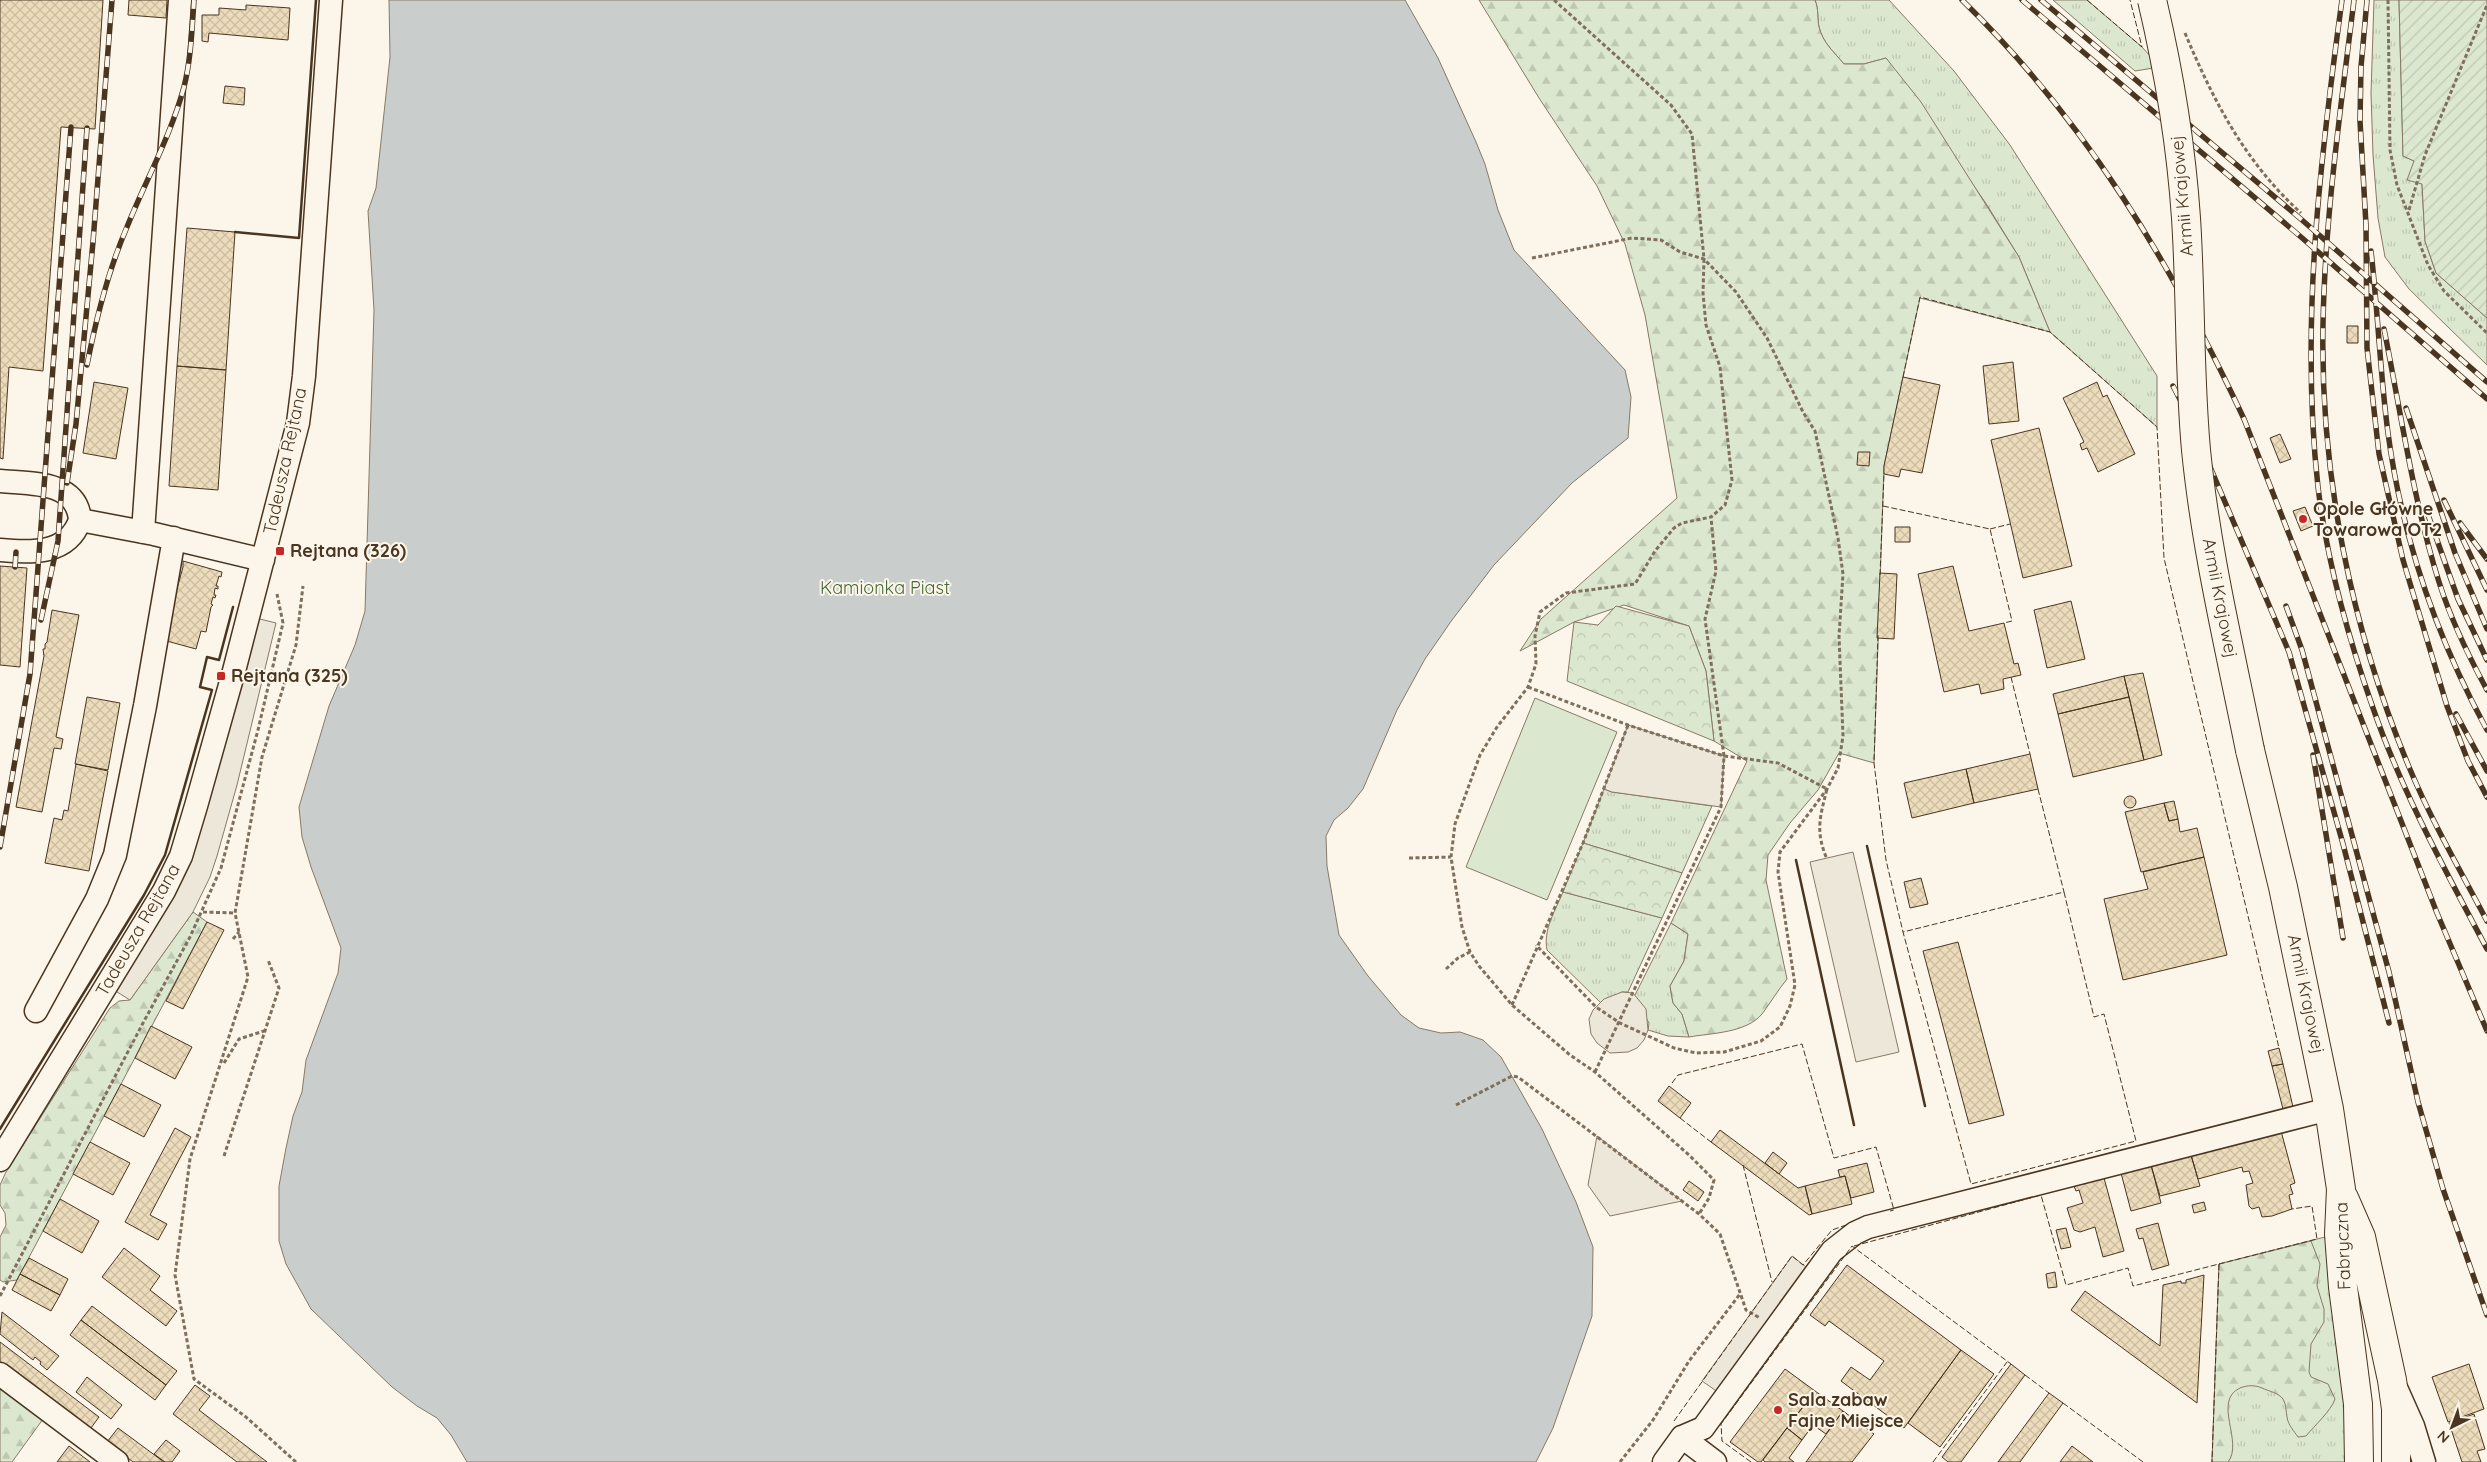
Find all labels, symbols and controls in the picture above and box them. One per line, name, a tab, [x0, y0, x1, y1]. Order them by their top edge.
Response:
street label: Armii Krajowej	[2165, 134, 2198, 258]
street label: Tadeusza Rejtana	[258, 385, 311, 536]
place label: Opole Główne Towarowa OT2	[2313, 497, 2442, 541]
marker: Opole Główne Towarowa OT2	[2297, 513, 2309, 525]
street label: Armii Krajowej	[2198, 536, 2243, 660]
place label: Rejtana (326)	[290, 539, 406, 562]
marker: Rejtana (326)	[274, 545, 286, 557]
park label: Kamionka Piast	[820, 576, 950, 599]
place label: Rejtana (325)	[231, 664, 348, 687]
marker: Rejtana (325)	[215, 670, 227, 682]
street label: Tadeusza Rejtana	[90, 859, 185, 1000]
street label: Armii Krajowej	[2283, 932, 2330, 1056]
street label: Fabryczna	[2329, 1202, 2356, 1290]
place label: Sala zabaw Fajne Miejsce	[1788, 1388, 1904, 1432]
north arrow	[2427, 1402, 2477, 1452]
marker: Sala zabaw Fajne Miejsce	[1772, 1404, 1784, 1416]
text: N	[2433, 1427, 2453, 1447]

